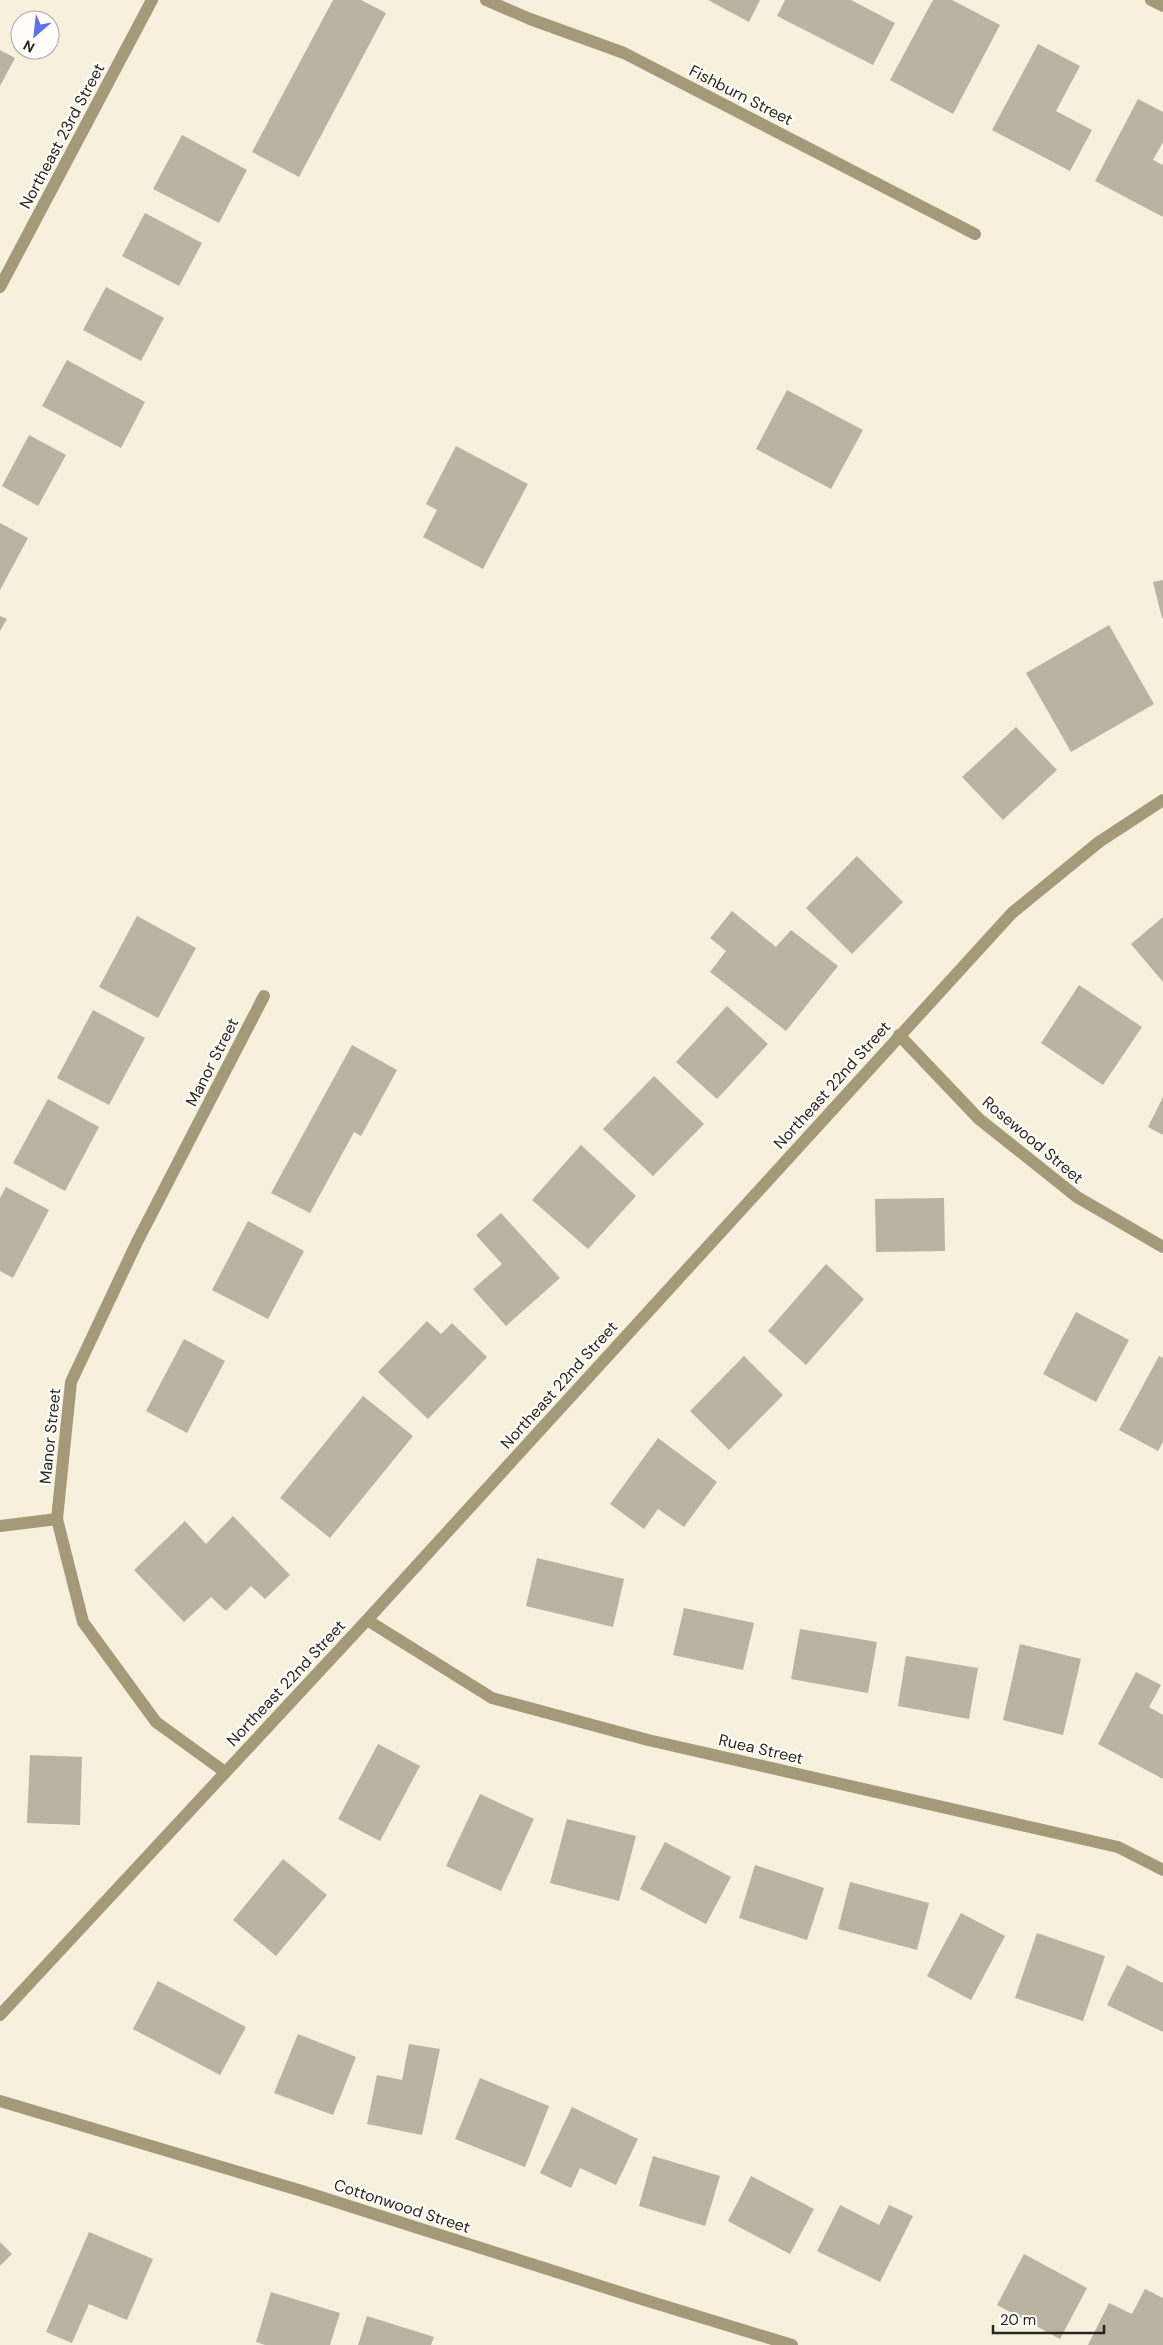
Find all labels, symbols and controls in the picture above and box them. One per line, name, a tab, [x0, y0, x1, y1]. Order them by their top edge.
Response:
north arrow	[10, 10, 60, 60]
text: N	[20, 36, 38, 57]
street label: Northeast 23rd Street	[15, 60, 109, 212]
street label: Fishburn Street	[686, 60, 796, 130]
street label: Manor Street	[181, 1014, 243, 1110]
street label: Northeast 22nd Street	[769, 1017, 895, 1153]
street label: Rosewood Street	[978, 1092, 1088, 1188]
street label: Northeast 22nd Street	[496, 1317, 622, 1453]
street label: Manor Street	[35, 1387, 65, 1485]
street label: Northeast 22nd Street	[222, 1615, 350, 1751]
street label: Ruea Street	[717, 1729, 805, 1769]
street label: Cottonwood Street	[331, 2174, 473, 2238]
scale bar	[993, 2302, 1104, 2334]
text: 20 m	[1000, 2310, 1036, 2330]

